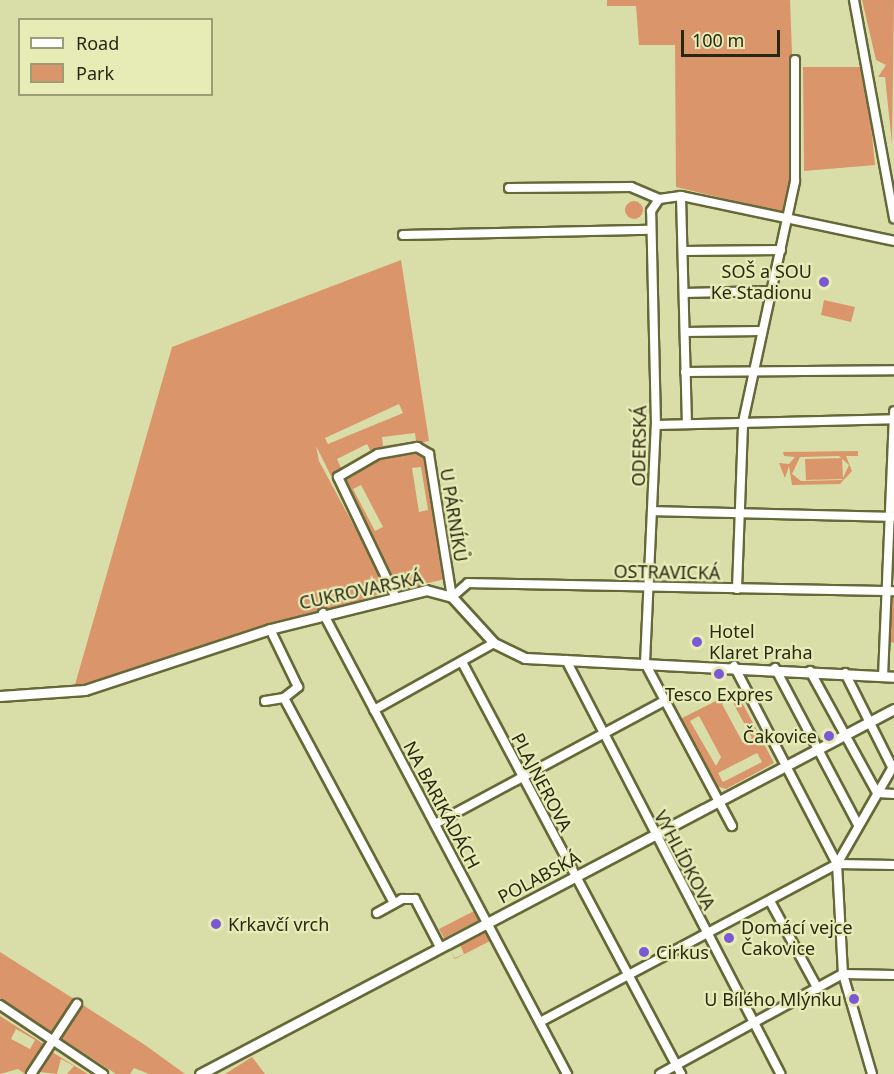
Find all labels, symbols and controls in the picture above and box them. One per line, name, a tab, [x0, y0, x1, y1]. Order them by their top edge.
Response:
legend	[18, 18, 213, 96]
scale bar	[684, 18, 783, 56]
text: 100 m	[692, 28, 744, 52]
text: Road	[76, 31, 119, 55]
text: Park	[76, 61, 114, 85]
place label: SOŠ a SOU Ke Stadionu	[711, 261, 812, 304]
marker: SOŠ a SOU Ke Stadionu	[817, 275, 831, 289]
street label: ODERSKÁ	[627, 405, 651, 487]
street label: U PÁRNÍKŮ	[436, 467, 472, 563]
street label: OSTRAVICKÁ	[613, 560, 721, 584]
street label: CUKROVARSKÁ	[297, 566, 425, 614]
place label: Hotel Klaret Praha	[709, 621, 813, 664]
marker: Hotel Klaret Praha	[690, 635, 704, 649]
marker: Tesco Expres	[712, 667, 726, 681]
place label: Tesco Expres	[665, 683, 773, 705]
place label: Čakovice	[743, 725, 817, 747]
street label: PLAJNEROVA	[507, 729, 577, 835]
marker: Čakovice	[822, 729, 836, 743]
street label: NA BARIKÁDÁCH	[399, 737, 485, 873]
street label: VYHLÍDKOVA	[650, 807, 720, 913]
street label: POLABSKÁ	[494, 846, 584, 908]
place label: Krkavčí vrch	[228, 913, 329, 935]
marker: Krkavčí vrch	[209, 917, 223, 931]
place label: Domácí vejce Čakovice	[741, 917, 853, 960]
marker: Domácí vejce Čakovice	[722, 931, 736, 945]
place label: Cirkus	[656, 941, 709, 963]
marker: Cirkus	[637, 945, 651, 959]
place label: U Bílého Mlýnku	[704, 988, 842, 1010]
marker: U Bílého Mlýnku	[847, 992, 861, 1006]

